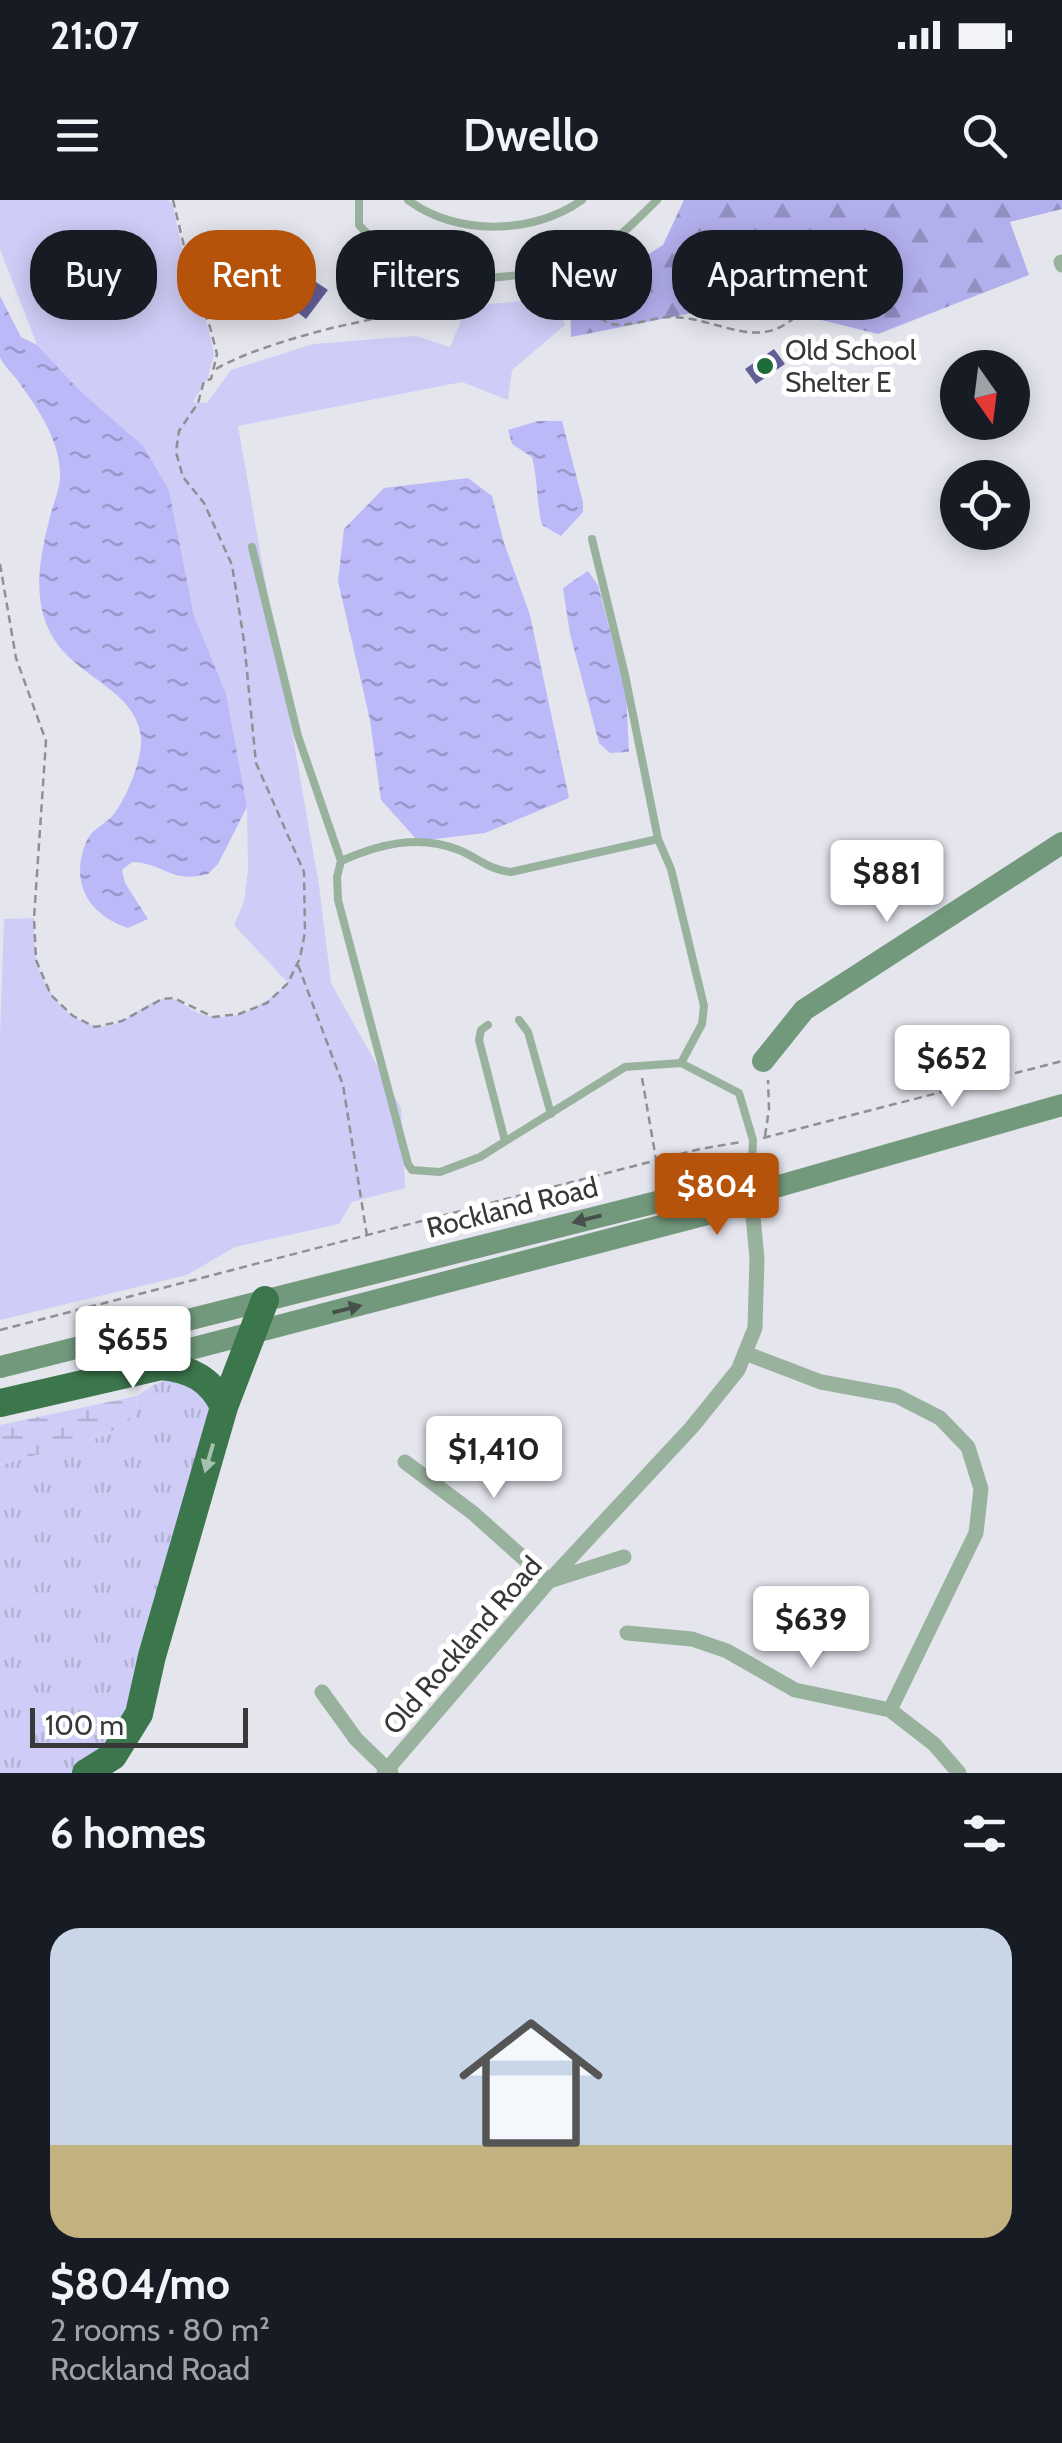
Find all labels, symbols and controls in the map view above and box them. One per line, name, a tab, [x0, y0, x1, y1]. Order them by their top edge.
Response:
text: 21:07	[50, 12, 139, 59]
icon: menu	[50, 108, 105, 163]
text: Dwello	[463, 108, 599, 162]
icon: search	[957, 108, 1012, 163]
chip: Buy	[30, 230, 157, 320]
chip: Rent	[177, 230, 316, 320]
chip: Filters	[336, 230, 495, 320]
chip: New	[515, 230, 652, 320]
chip: Apartment	[672, 230, 903, 320]
place label: Old School Shelter E	[785, 333, 917, 399]
north arrow	[940, 350, 1030, 440]
map controls	[940, 350, 1030, 550]
marker: Old School Shelter E	[754, 355, 776, 377]
button: locate	[940, 460, 1030, 550]
pin: $881	[828, 840, 946, 925]
text: $881	[852, 853, 922, 892]
pin: $652	[893, 1025, 1011, 1110]
text: $652	[917, 1038, 987, 1077]
pin: $804	[658, 1153, 776, 1238]
text: $804	[677, 1166, 757, 1205]
street label: Rockland Road	[423, 1169, 601, 1245]
one-way arrow	[571, 1212, 602, 1228]
one-way arrow	[332, 1300, 363, 1316]
pin: $655	[74, 1306, 192, 1391]
text: $655	[98, 1319, 168, 1358]
pin: $1,410	[413, 1416, 575, 1501]
text: $1,410	[448, 1429, 540, 1468]
one-way arrow	[201, 1443, 216, 1473]
street label: Old Rockland Road	[375, 1549, 549, 1741]
pin: $639	[752, 1586, 870, 1671]
text: $639	[775, 1599, 847, 1638]
scale bar	[30, 1703, 248, 1748]
text: 100 m	[45, 1708, 124, 1742]
icon: filters	[957, 1806, 1012, 1861]
text: 6 homes	[50, 1807, 206, 1859]
icon: home	[441, 1993, 621, 2173]
text: $804/mo	[50, 2258, 230, 2310]
text: 2 rooms · 80 m²	[50, 2310, 270, 2349]
text: Rockland Road	[50, 2349, 250, 2388]

